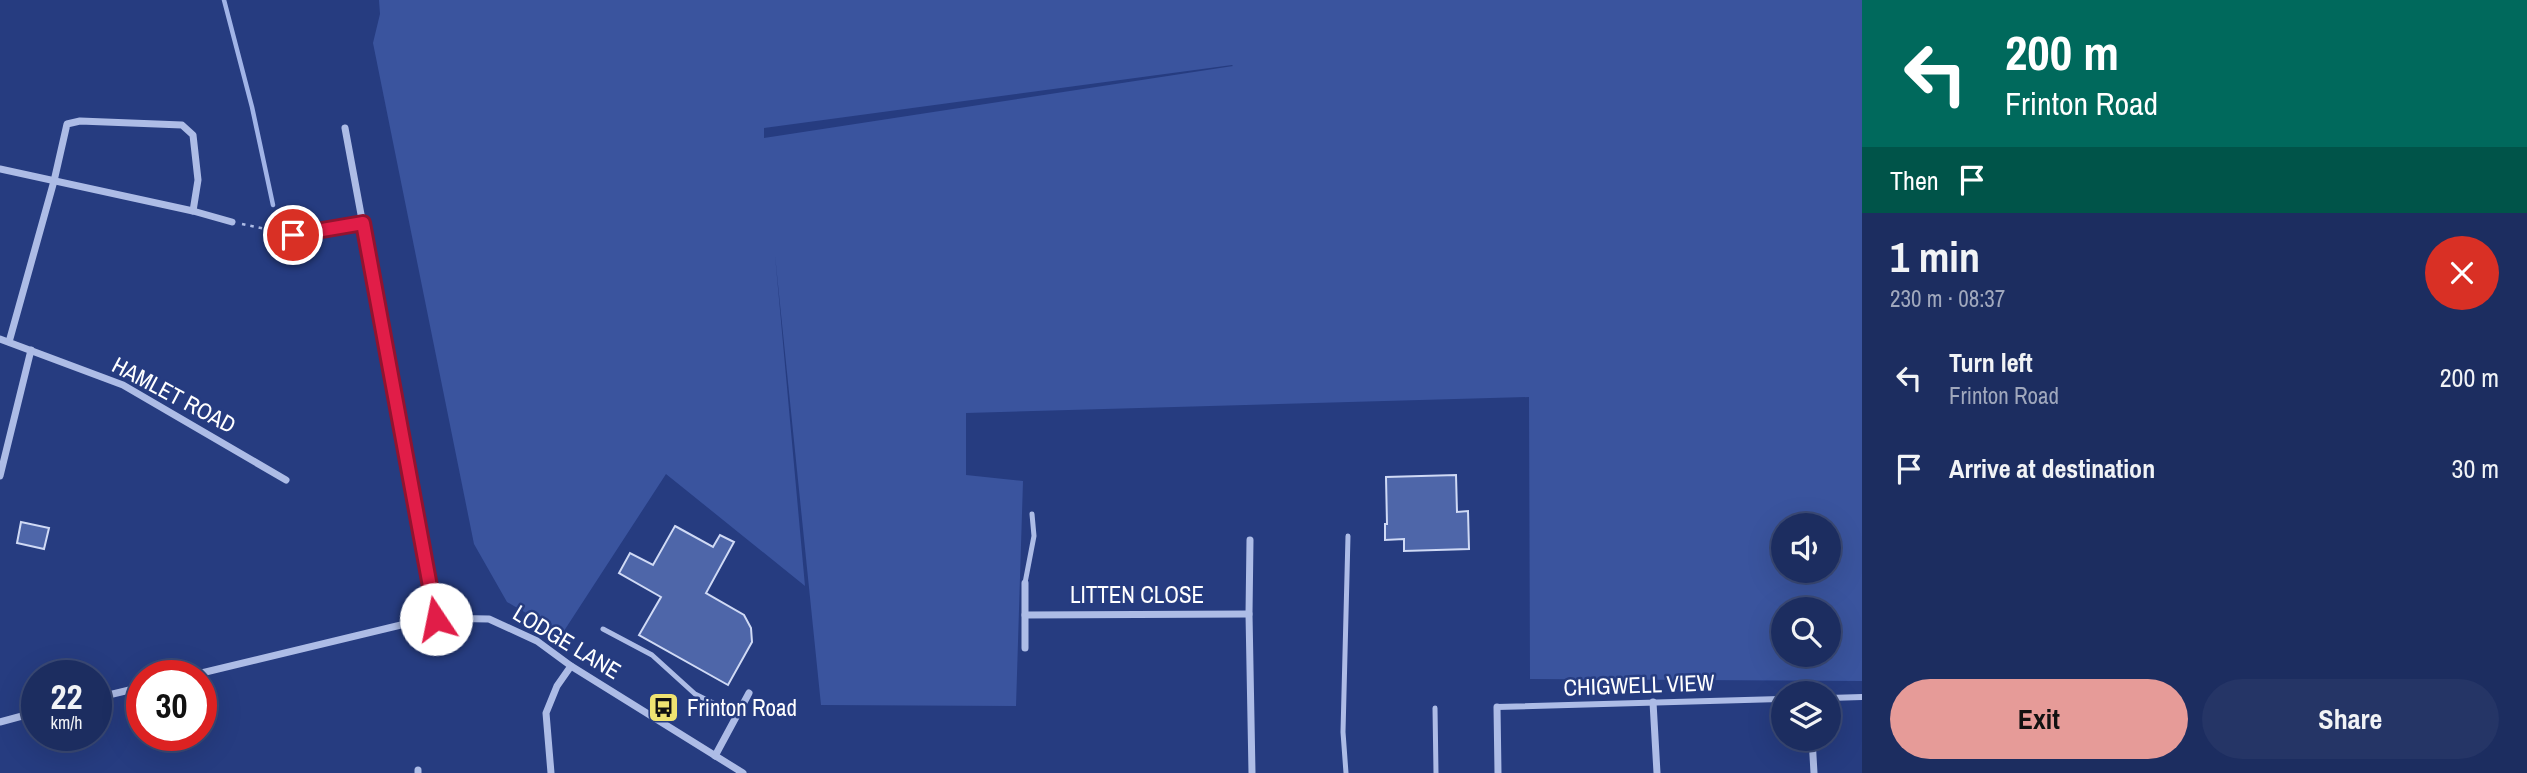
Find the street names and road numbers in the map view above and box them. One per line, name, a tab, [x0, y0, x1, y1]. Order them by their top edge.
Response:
street label: HAMLET ROAD	[107, 349, 242, 440]
street label: LITTEN CLOSE	[1070, 579, 1204, 610]
street label: LODGE LANE	[508, 597, 627, 686]
street label: CHIGWELL VIEW	[1563, 666, 1715, 703]

